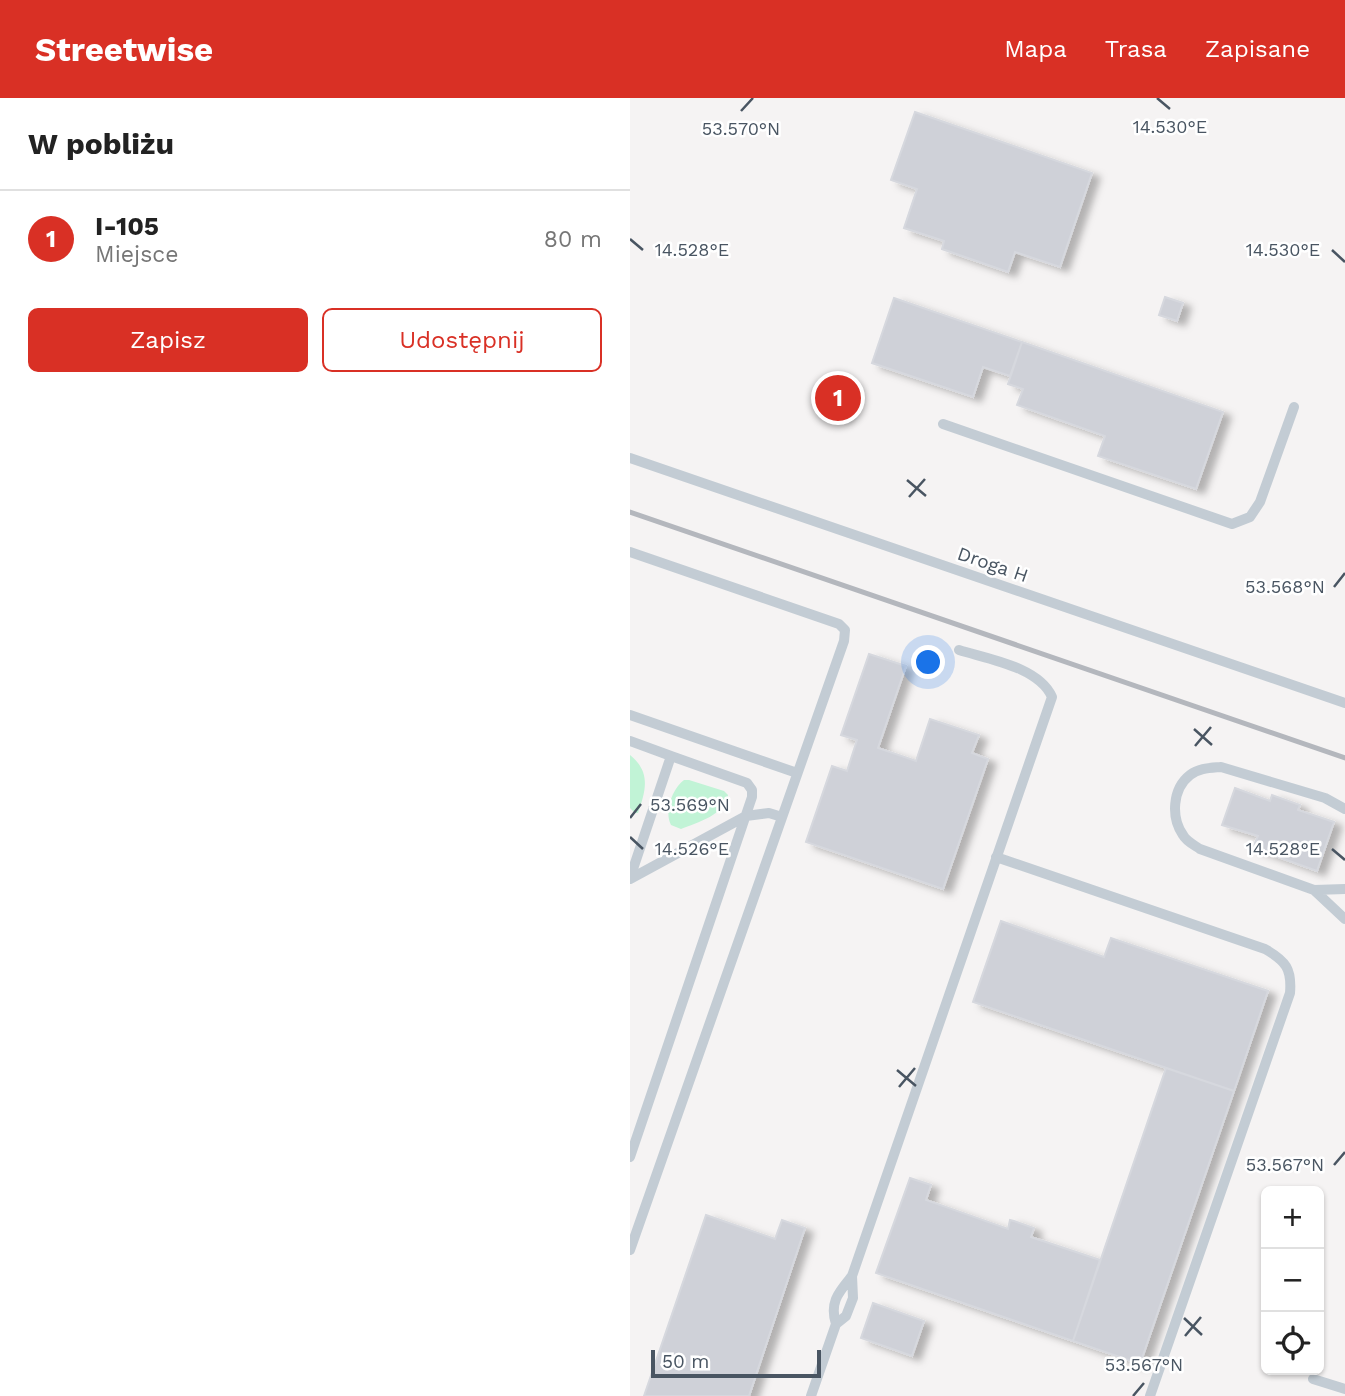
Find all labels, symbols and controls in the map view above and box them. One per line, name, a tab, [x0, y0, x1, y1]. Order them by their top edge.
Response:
text: Streetwise	[35, 30, 213, 69]
text: Mapa	[1004, 35, 1067, 63]
text: Trasa	[1105, 35, 1167, 63]
text: Zapisane	[1205, 35, 1310, 63]
text: 14.530°E	[1133, 116, 1207, 137]
text: 53.570°N	[702, 118, 780, 139]
text: W pobliżu	[28, 126, 174, 161]
text: I-105	[95, 211, 159, 241]
text: 1	[46, 226, 56, 253]
text: 80 m	[544, 226, 602, 253]
text: 14.528°E	[655, 239, 729, 260]
text: 14.530°E	[1246, 239, 1320, 260]
text: Miejsce	[95, 241, 178, 268]
button: Zapisz	[28, 308, 308, 372]
button: Udostępnij	[322, 308, 602, 372]
pin: 1	[815, 372, 861, 424]
street label: Droga H	[954, 542, 1031, 587]
text: 53.568°N	[1245, 576, 1325, 597]
your location	[911, 645, 945, 679]
text: 53.569°N	[650, 794, 730, 815]
text: 14.526°E	[655, 838, 729, 859]
text: 14.528°E	[1246, 838, 1320, 859]
text: 53.567°N	[1246, 1154, 1324, 1175]
map controls	[1261, 1186, 1324, 1375]
button: +	[1261, 1186, 1324, 1249]
button: −	[1261, 1249, 1324, 1312]
button: locate	[1261, 1312, 1324, 1375]
scale bar	[651, 1347, 821, 1379]
text: 50 m	[662, 1350, 709, 1373]
text: 53.567°N	[1105, 1354, 1183, 1375]

